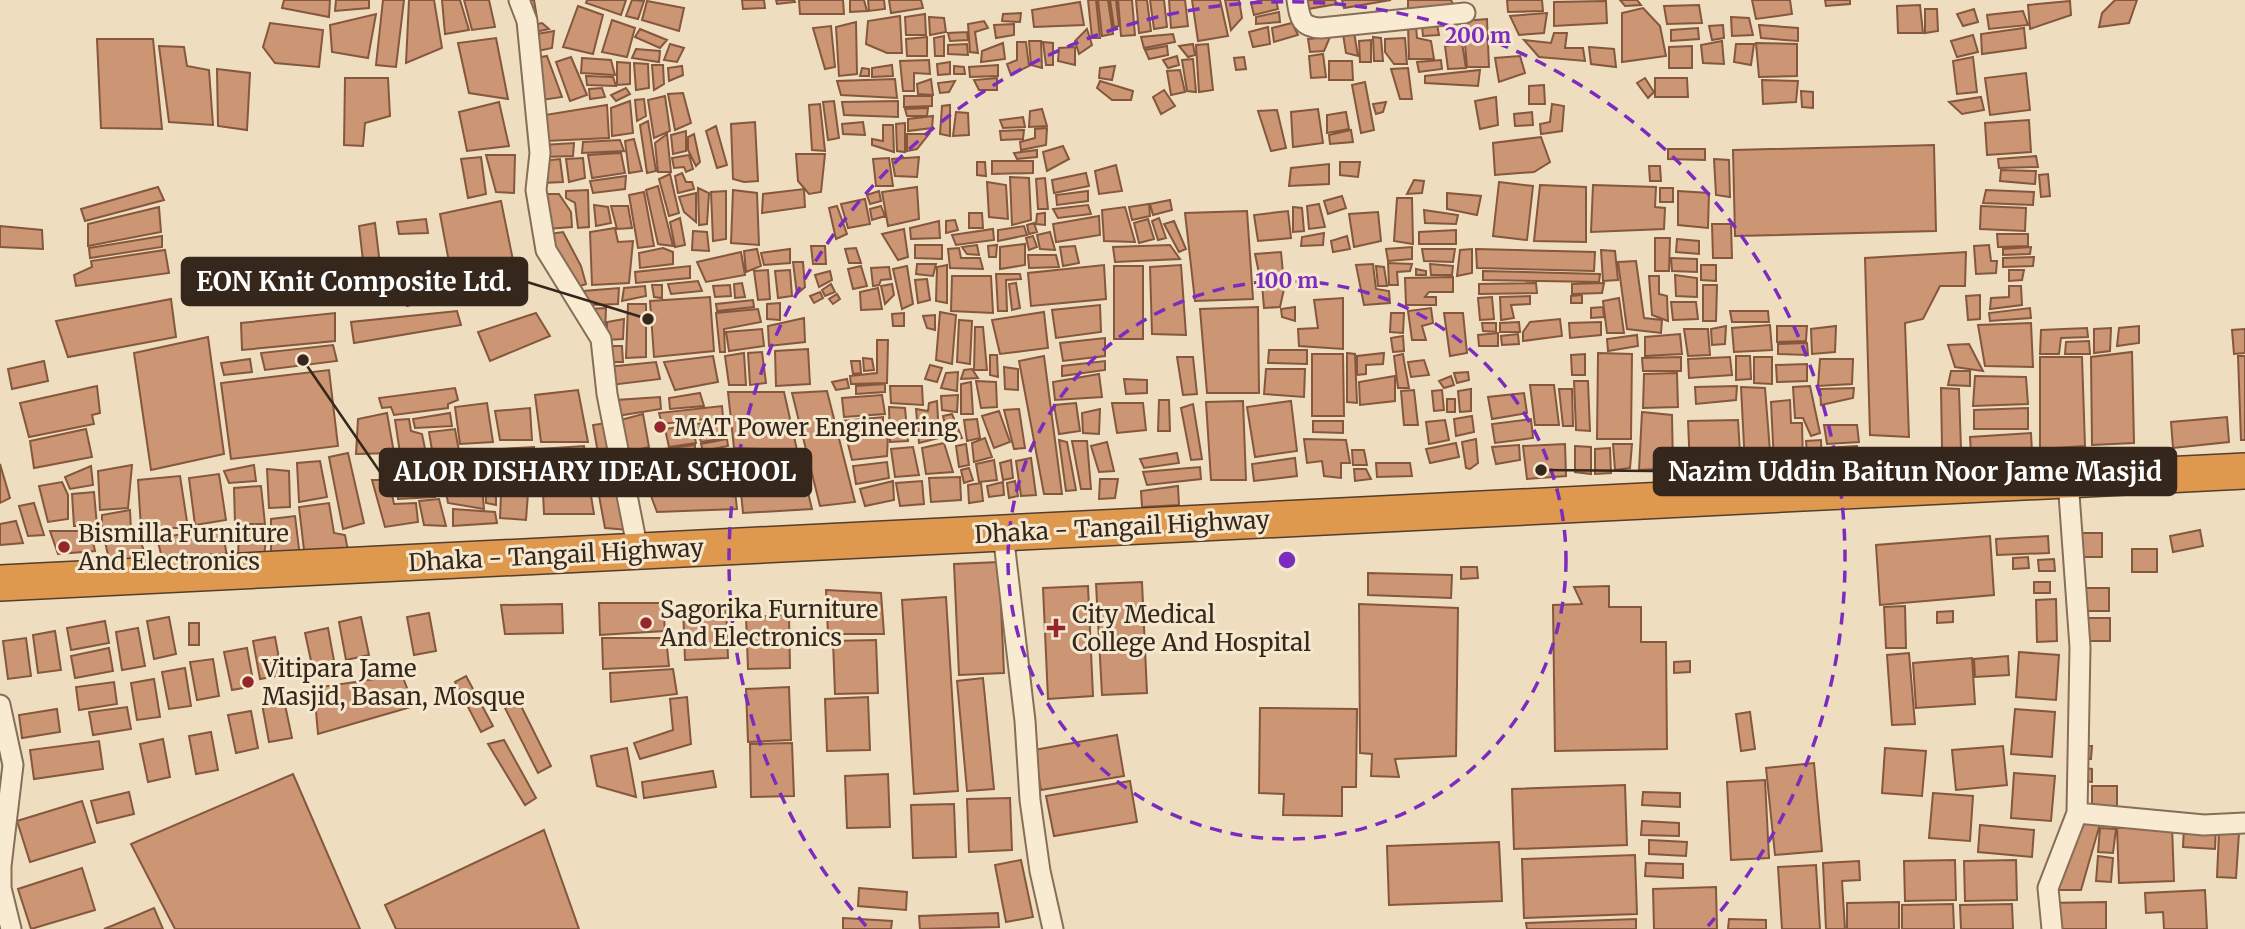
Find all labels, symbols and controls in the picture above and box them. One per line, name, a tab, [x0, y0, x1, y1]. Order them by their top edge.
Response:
text: 200 m	[1445, 22, 1511, 49]
callout: EON Knit Composite Ltd.	[182, 258, 527, 305]
text: EON Knit Composite Ltd.	[196, 265, 512, 298]
text: 100 m	[1256, 267, 1318, 294]
place label: MAT Power Engineering	[674, 412, 959, 443]
marker: MAT Power Engineering	[652, 419, 668, 435]
callout: Nazim Uddin Baitun Noor Jame Masjid	[1654, 448, 2176, 495]
callout: ALOR DISHARY IDEAL SCHOOL	[380, 449, 811, 496]
text: ALOR DISHARY IDEAL SCHOOL	[393, 455, 797, 488]
text: Nazim Uddin Baitun Noor Jame Masjid	[1668, 455, 2162, 488]
street label: Dhaka - Tangail Highway	[973, 504, 1271, 550]
place label: Bismilla Furniture And Electronics	[77, 518, 289, 577]
street label: Dhaka - Tangail Highway	[407, 532, 705, 578]
marker: Bismilla Furniture And Electronics	[56, 539, 72, 555]
centre of rings	[1275, 548, 1299, 572]
place label: Sagorika Furniture And Electronics	[659, 594, 878, 653]
place label: City Medical College And Hospital	[1072, 599, 1311, 658]
marker: Sagorika Furniture And Electronics	[638, 615, 654, 631]
marker: City Medical College And Hospital	[1046, 618, 1066, 638]
place label: Vitipara Jame Masjid, Basan, Mosque	[261, 653, 525, 712]
marker: Vitipara Jame Masjid, Basan, Mosque	[240, 674, 256, 690]

